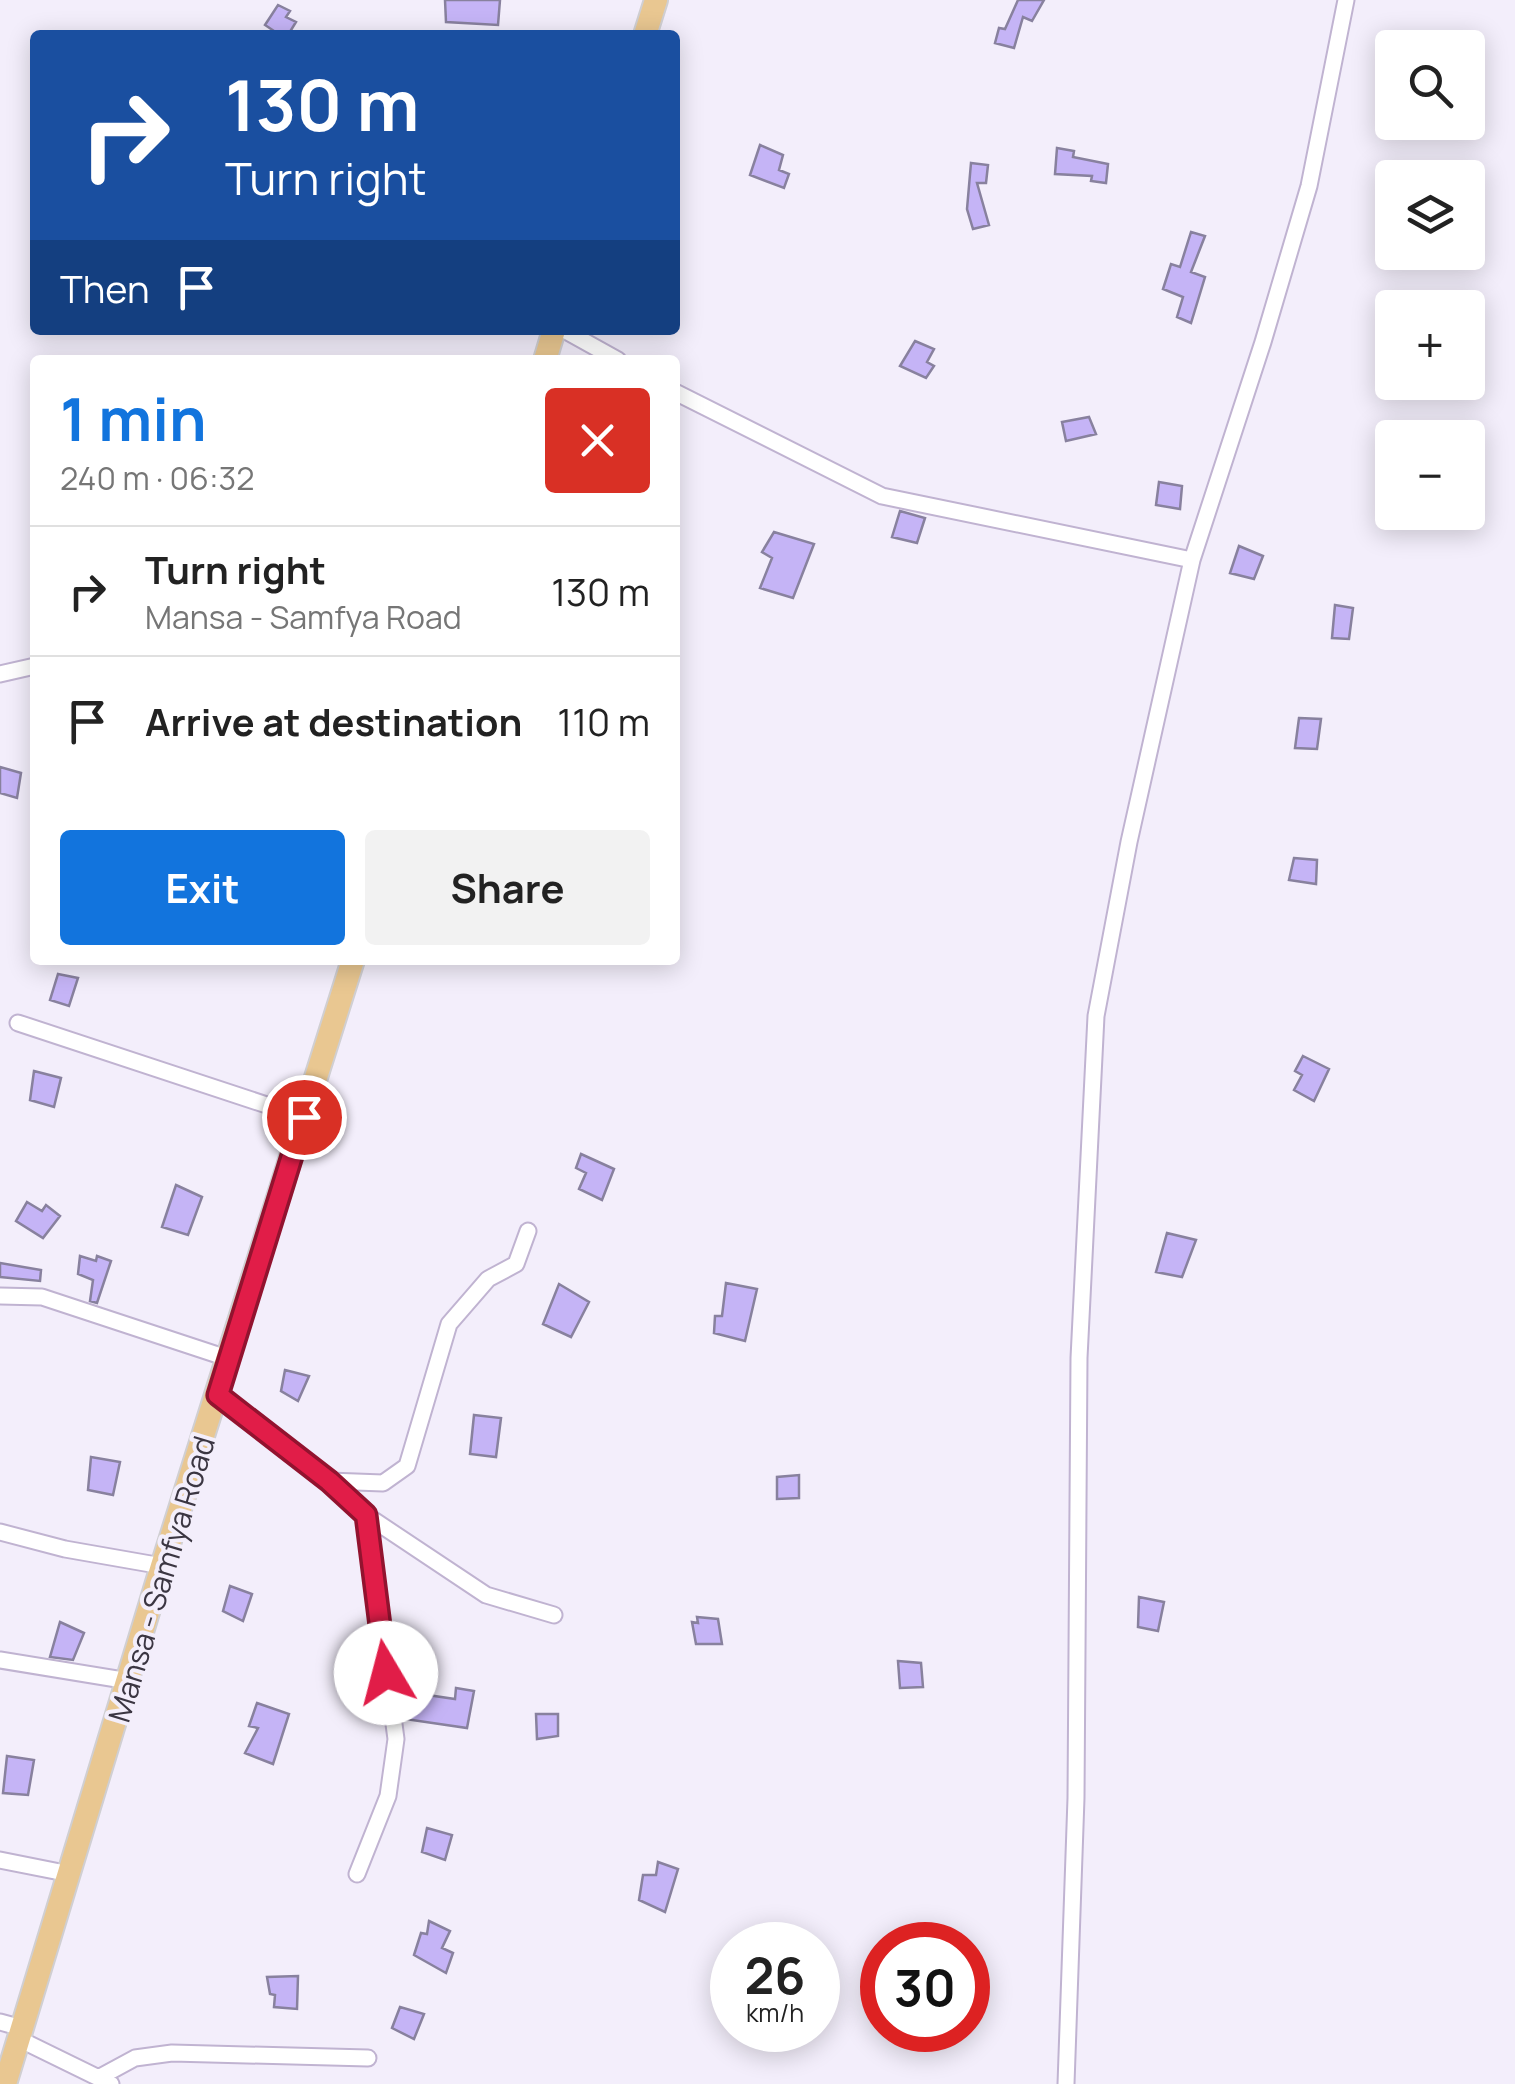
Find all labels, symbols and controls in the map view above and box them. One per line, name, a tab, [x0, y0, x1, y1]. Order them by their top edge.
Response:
map controls	[1375, 30, 1485, 530]
button: search	[1375, 30, 1485, 140]
text: 130 m	[225, 56, 419, 152]
icon: right	[60, 70, 190, 200]
text: Turn right	[225, 147, 426, 209]
button: layers	[1375, 160, 1485, 270]
icon: arrive	[169, 260, 224, 315]
text: Then	[60, 262, 149, 314]
button: +	[1375, 290, 1485, 400]
text: 1 min	[60, 377, 207, 459]
button: close	[545, 388, 650, 493]
button: −	[1375, 420, 1485, 530]
text: 240 m · 06:32	[60, 456, 254, 500]
text: Turn right	[145, 543, 326, 595]
icon: right	[60, 564, 115, 619]
text: 130 m	[551, 565, 650, 617]
text: Mansa - Samfya Road	[145, 595, 462, 639]
icon: arrive	[60, 694, 115, 749]
text: Arrive at destination	[145, 695, 522, 747]
text: 110 m	[557, 695, 650, 747]
button: Exit	[60, 830, 345, 945]
button: Share	[365, 830, 650, 945]
pin	[262, 1075, 347, 1160]
icon: arrive	[277, 1090, 332, 1145]
street label: Mansa - Samfya Road	[98, 1431, 224, 1727]
position arrow	[334, 1621, 438, 1725]
speed limit sign: 30	[860, 1922, 990, 2052]
text: 26	[745, 1941, 805, 2009]
text: km/h	[746, 1995, 804, 2030]

